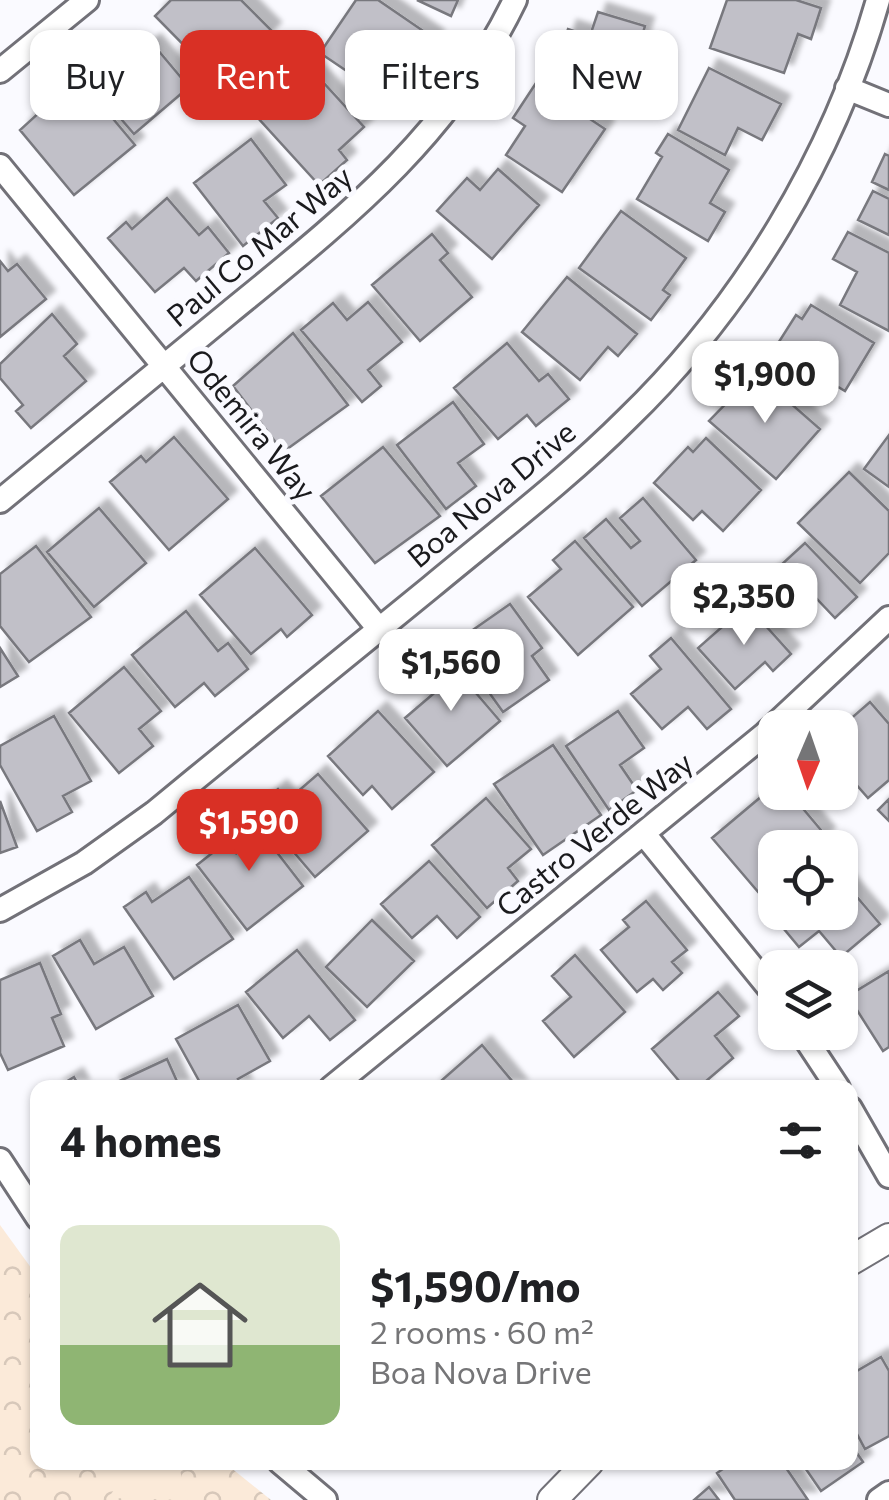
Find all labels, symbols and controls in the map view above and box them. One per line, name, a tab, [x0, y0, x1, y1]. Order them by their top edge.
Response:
chip: Buy	[30, 30, 160, 120]
chip: Rent	[180, 30, 325, 120]
chip: Filters	[345, 30, 515, 120]
chip: New	[535, 30, 678, 120]
street label: Paul Co Mar Way	[158, 157, 359, 333]
street label: Odemira Way	[180, 340, 325, 507]
pin: $1,900	[684, 341, 846, 426]
text: $1,900	[714, 353, 816, 393]
street label: Boa Nova Drive	[399, 412, 582, 574]
pin: $2,350	[663, 563, 825, 648]
text: $2,350	[692, 575, 796, 615]
pin: $1,560	[370, 629, 532, 714]
text: $1,560	[401, 641, 501, 681]
north arrow	[758, 710, 858, 810]
map controls	[758, 710, 858, 1050]
street label: Castro Verde Way	[488, 743, 699, 924]
pin: $1,590	[168, 789, 330, 874]
text: $1,590	[199, 801, 299, 841]
button: locate	[758, 830, 858, 930]
button: layers	[758, 950, 858, 1050]
icon: filters	[773, 1113, 828, 1168]
text: 4 homes	[60, 1114, 222, 1166]
text: $1,590/mo	[370, 1259, 581, 1311]
icon: home	[140, 1265, 260, 1385]
text: 2 rooms · 60 m²	[370, 1311, 594, 1351]
text: Boa Nova Drive	[370, 1351, 592, 1391]

